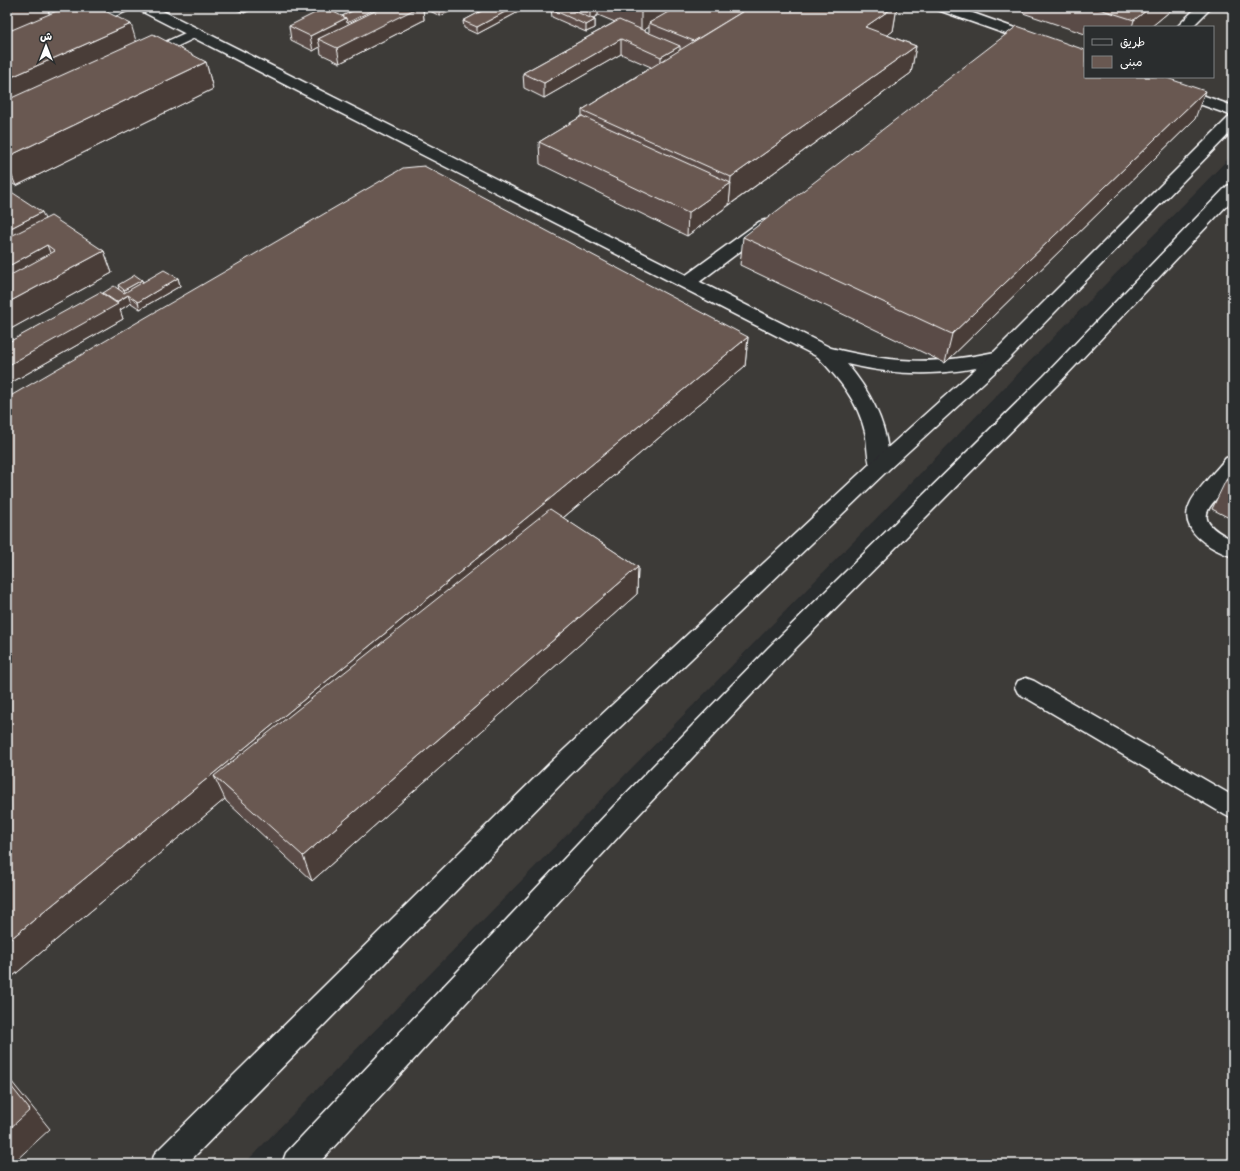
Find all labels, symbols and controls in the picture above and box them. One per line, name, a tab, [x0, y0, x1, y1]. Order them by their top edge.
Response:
north arrow	[26, 26, 66, 66]
legend	[1084, 26, 1214, 78]
text: ش	[40, 30, 52, 43]
text: طريق	[1120, 35, 1145, 49]
text: مبنى	[1120, 55, 1143, 70]

